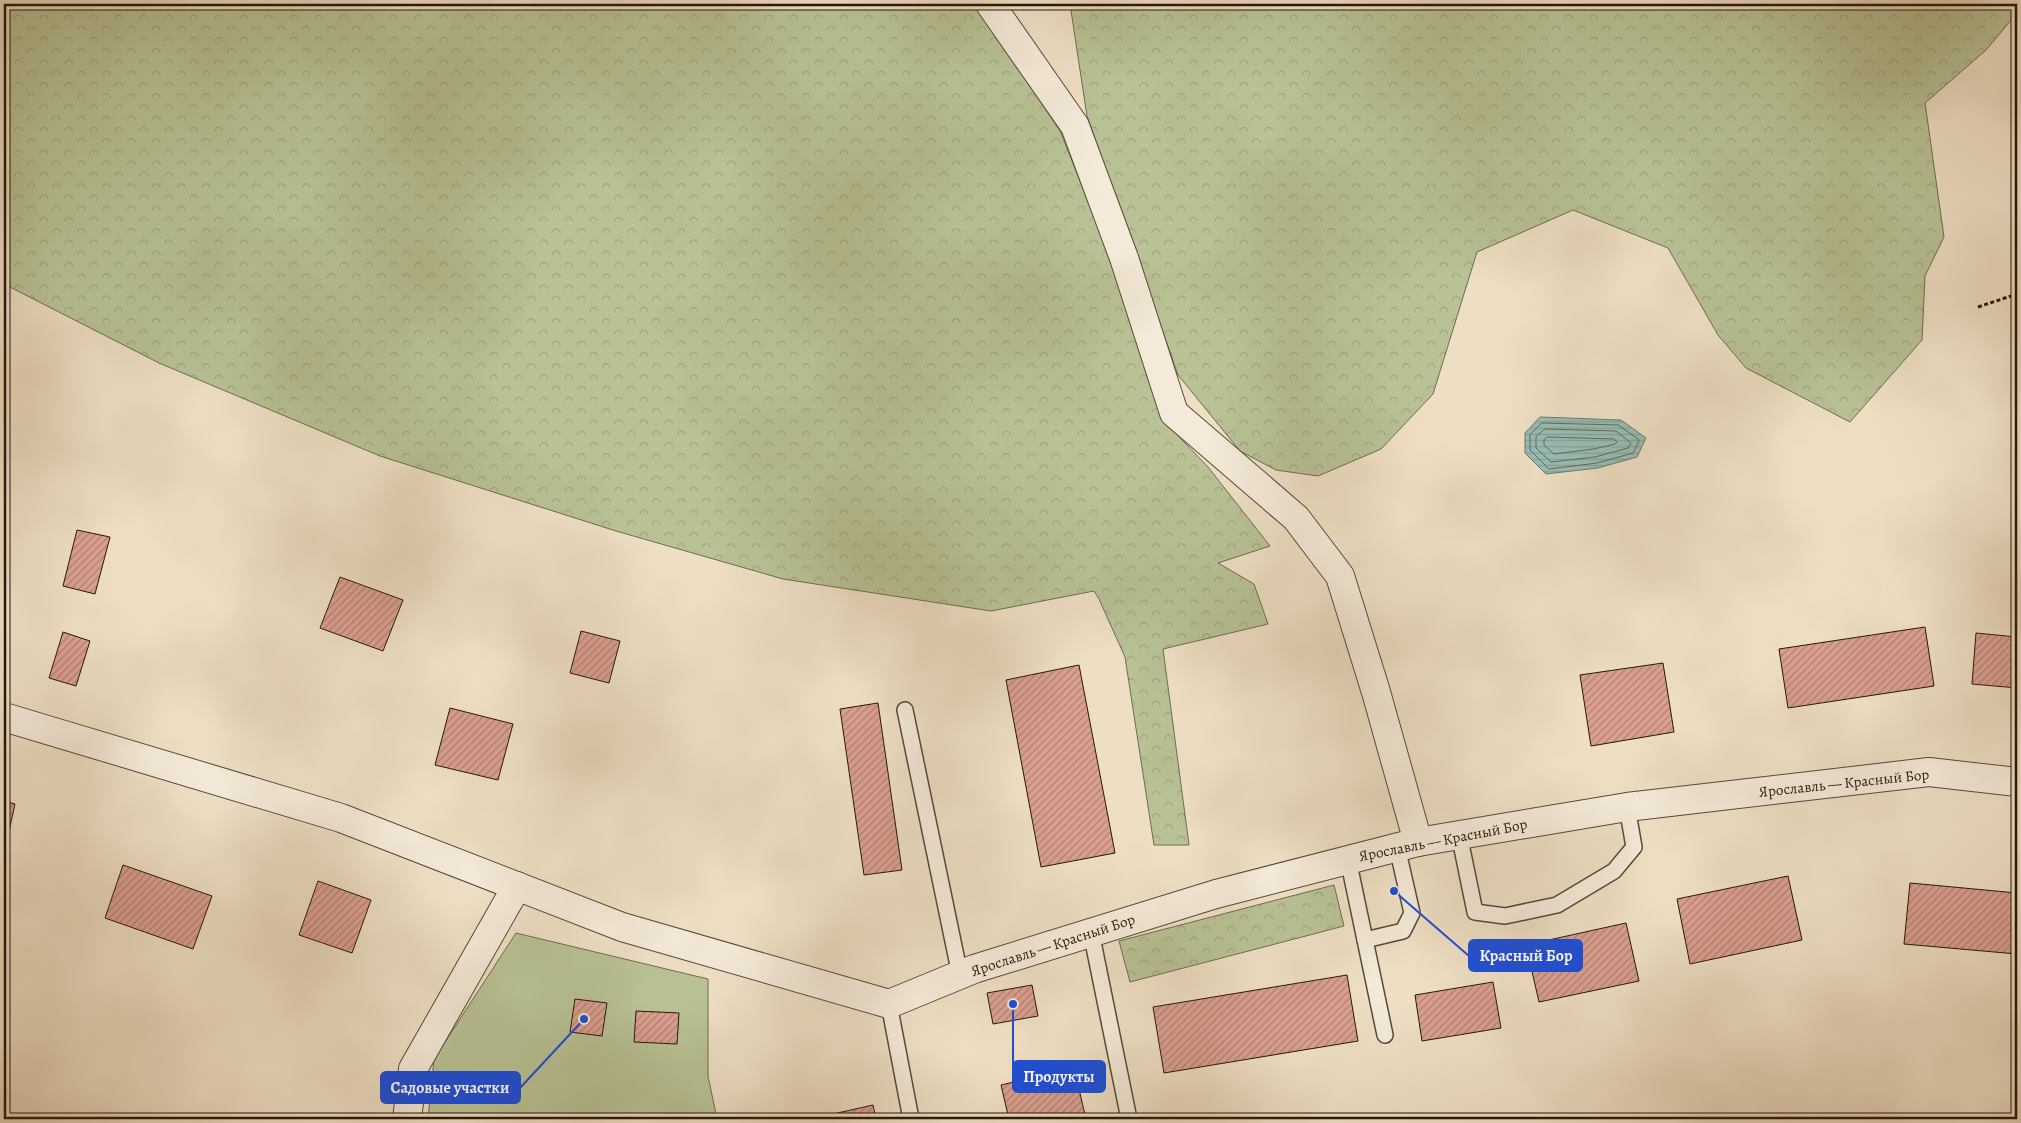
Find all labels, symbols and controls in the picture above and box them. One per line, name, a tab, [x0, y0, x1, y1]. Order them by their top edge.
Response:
street label: Ярославль — Красный Бор	[1758, 764, 1930, 802]
street label: Ярославль — Красный Бор	[1357, 814, 1529, 866]
street label: Ярославль — Красный Бор	[968, 909, 1138, 981]
callout: Красный Бор	[1469, 940, 1582, 971]
text: Красный Бор	[1480, 945, 1573, 967]
callout: Продукты	[1013, 1061, 1105, 1092]
text: Продукты	[1023, 1066, 1095, 1088]
callout: Садовые участки	[381, 1072, 520, 1103]
text: Садовые участки	[391, 1077, 509, 1099]

